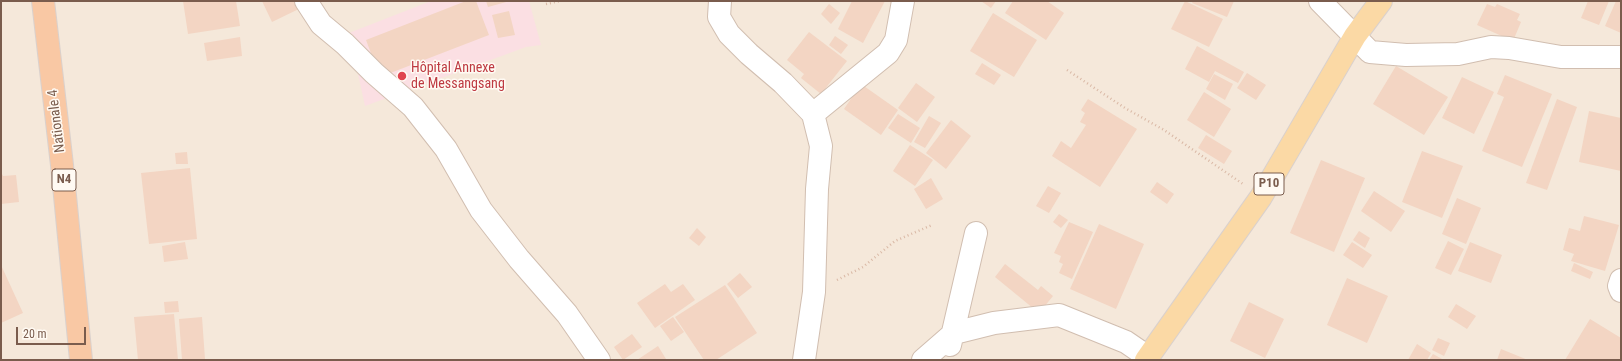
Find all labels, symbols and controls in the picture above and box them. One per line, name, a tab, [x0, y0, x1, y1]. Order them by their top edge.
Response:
place label: Hôpital Annexe de Messangsang	[411, 60, 505, 92]
marker: Hôpital Annexe de Messangsang	[396, 70, 408, 82]
street label: Nationale 4	[45, 89, 69, 153]
road number: N4	[52, 169, 76, 191]
road number: P10	[1254, 173, 1284, 195]
scale bar	[18, 319, 88, 345]
text: 20 m	[23, 327, 47, 341]

